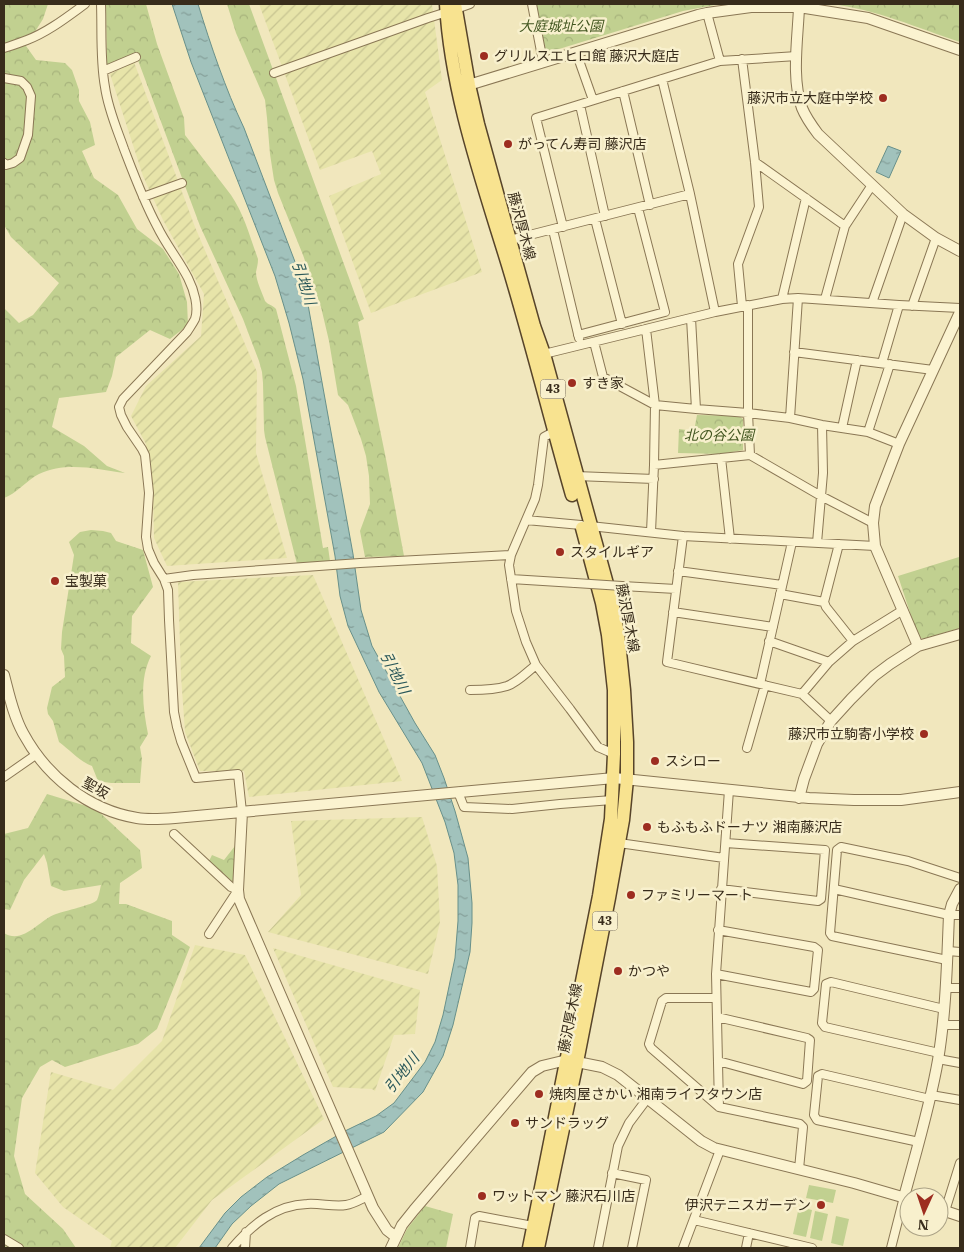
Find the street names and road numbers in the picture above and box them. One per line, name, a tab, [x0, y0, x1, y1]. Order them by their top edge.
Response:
street label: 藤沢厚木線	[504, 190, 540, 262]
road number: 43	[540, 379, 566, 398]
street label: 藤沢厚木線	[612, 582, 644, 654]
street label: 聖坂	[79, 773, 113, 803]
road number: 43	[592, 911, 618, 930]
street label: 藤沢厚木線	[554, 982, 586, 1054]

